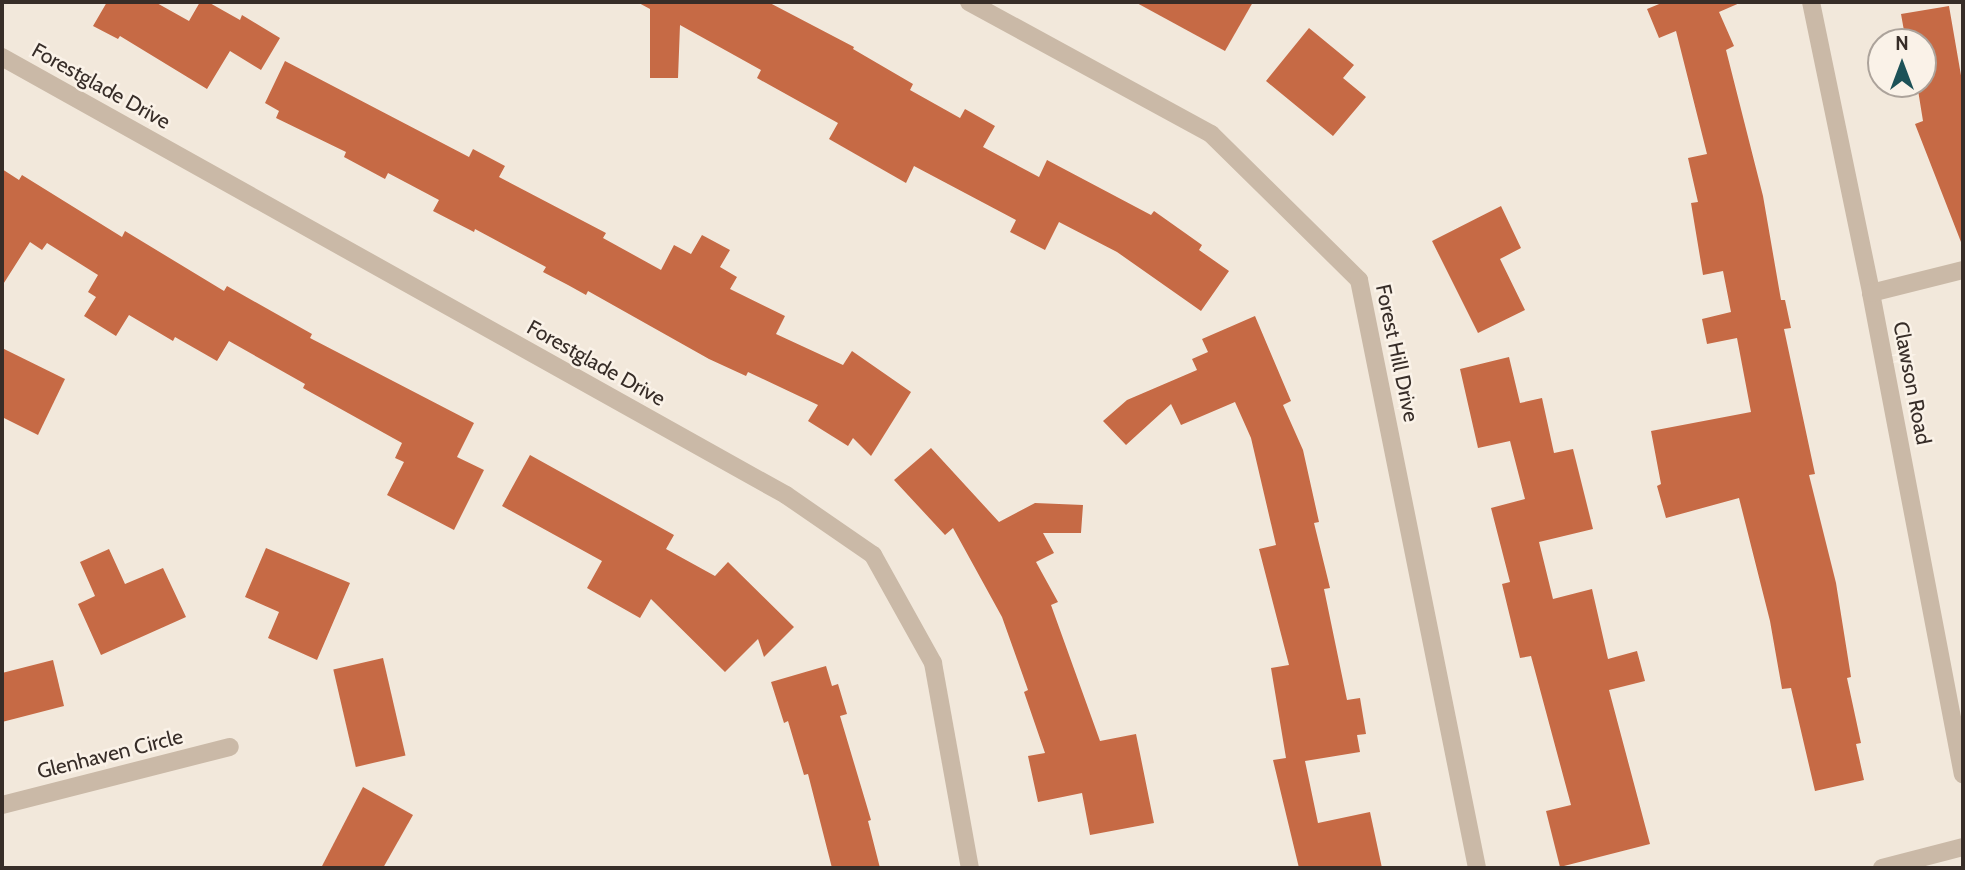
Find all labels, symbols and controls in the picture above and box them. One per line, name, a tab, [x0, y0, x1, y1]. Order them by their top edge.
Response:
north arrow	[1867, 28, 1937, 98]
text: N	[1895, 32, 1909, 55]
street label: Forestglade Drive	[27, 38, 175, 134]
street label: Forest Hill Drive	[1370, 282, 1424, 424]
street label: Forestglade Drive	[522, 315, 670, 411]
street label: Clawson Road	[1888, 319, 1936, 447]
street label: Glenhaven Circle	[35, 724, 185, 784]

